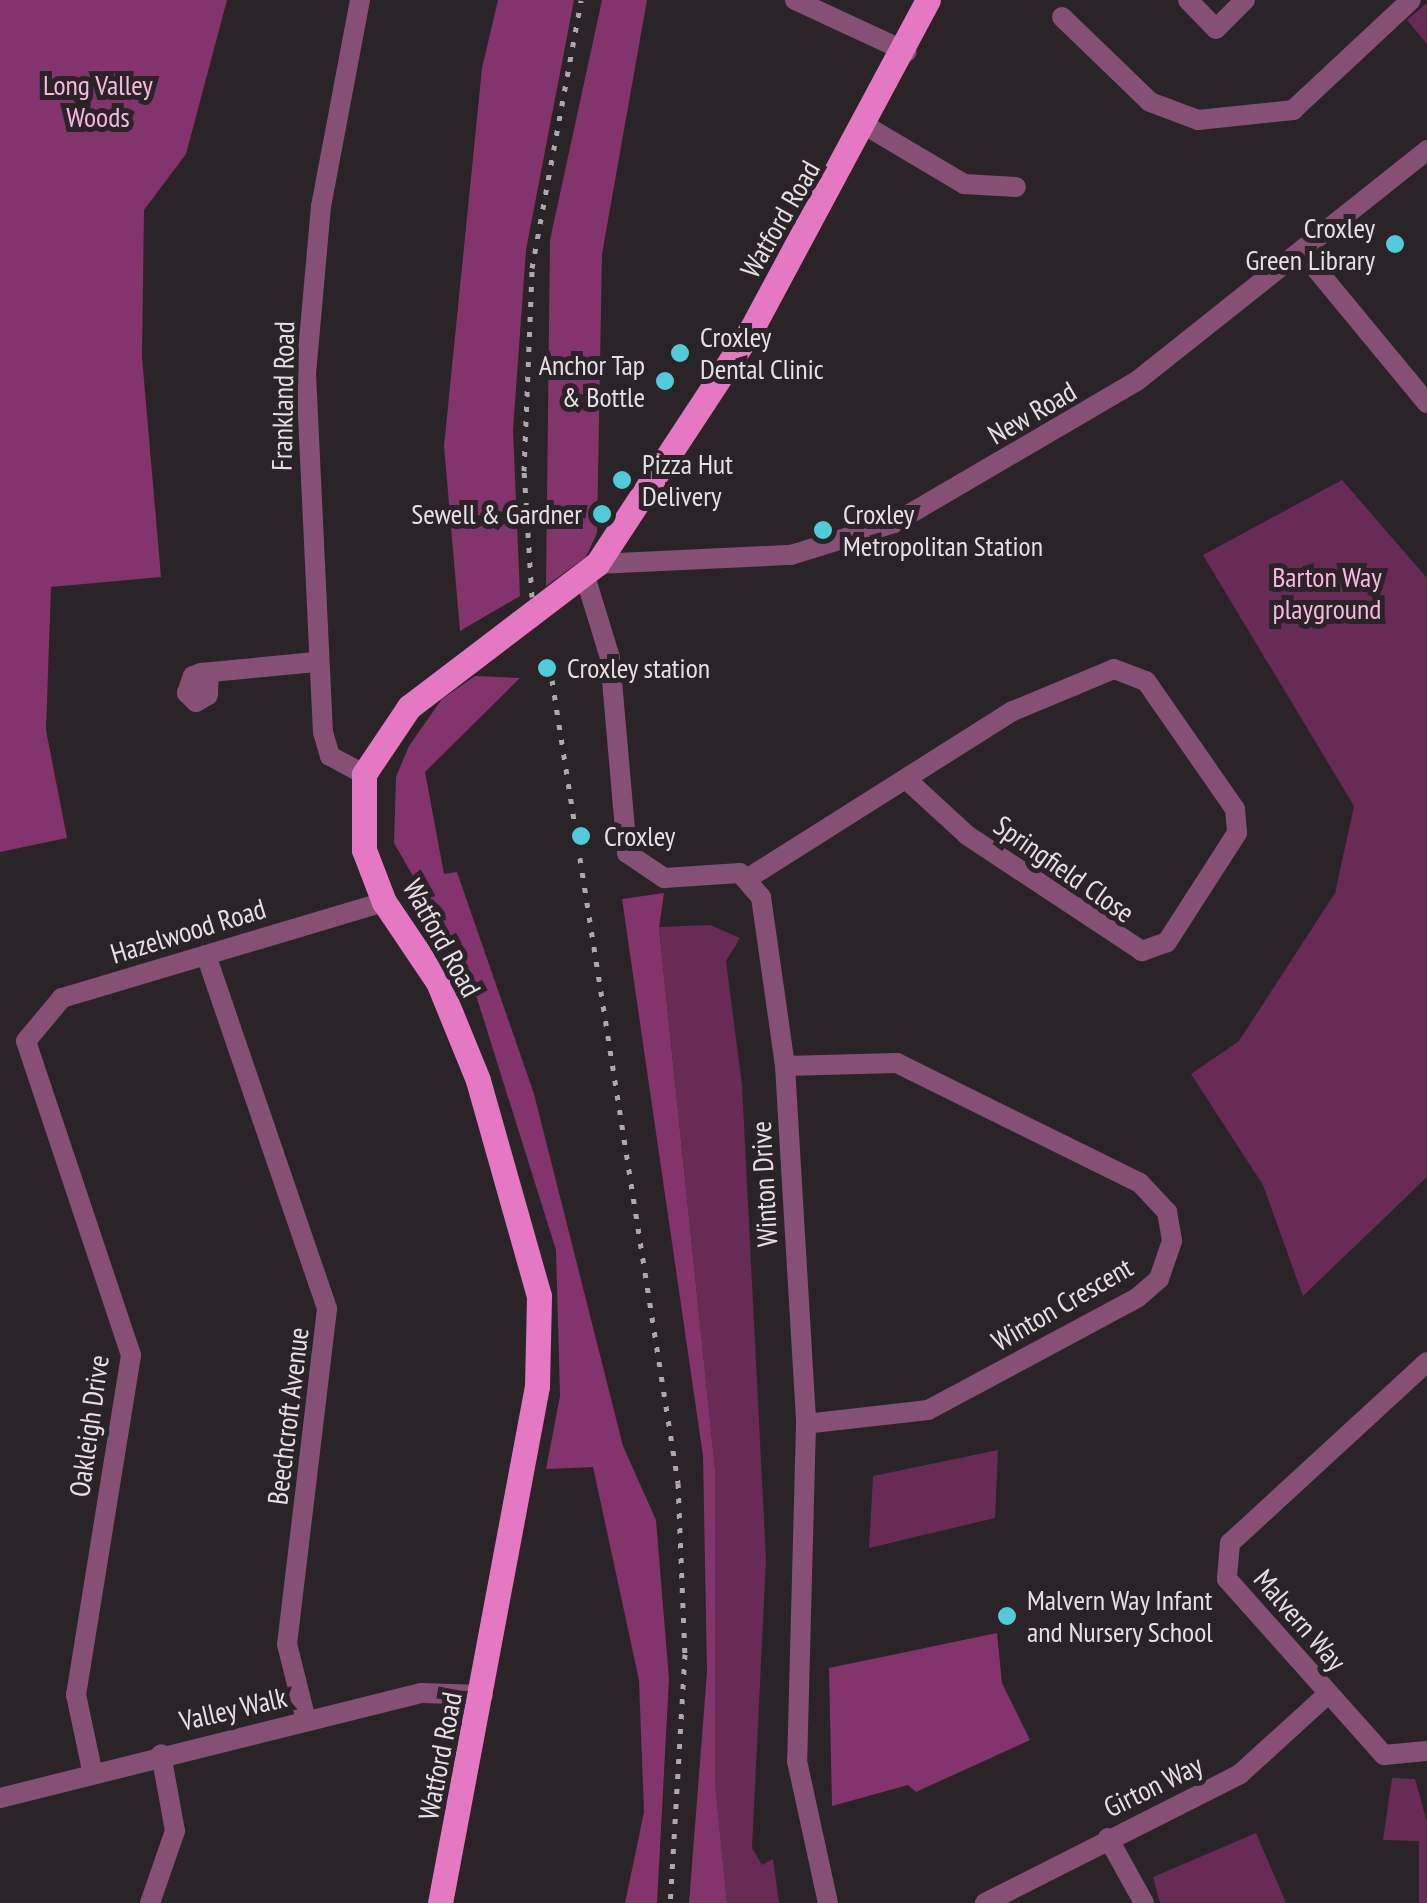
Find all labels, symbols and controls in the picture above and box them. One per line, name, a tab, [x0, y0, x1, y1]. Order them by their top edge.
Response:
park label: Long Valley Woods	[43, 68, 153, 134]
street label: Watford Road	[733, 155, 827, 283]
place label: Croxley Green Library	[1246, 211, 1375, 277]
marker: Croxley Green Library	[1384, 233, 1406, 255]
place label: Croxley Dental Clinic	[700, 320, 824, 386]
street label: Frankland Road	[265, 321, 301, 471]
marker: Croxley Dental Clinic	[669, 342, 691, 364]
place label: Anchor Tap & Bottle	[538, 348, 645, 414]
marker: Anchor Tap & Bottle	[654, 370, 676, 392]
street label: New Road	[982, 374, 1082, 452]
place label: Pizza Hut Delivery	[642, 447, 733, 513]
marker: Pizza Hut Delivery	[611, 469, 633, 491]
place label: Sewell & Gardner	[411, 497, 582, 531]
place label: Croxley Metropolitan Station	[843, 497, 1043, 563]
marker: Sewell & Gardner	[591, 503, 613, 525]
marker: Croxley Metropolitan Station	[812, 519, 834, 541]
park label: Barton Way playground	[1272, 560, 1382, 626]
place label: Croxley station	[567, 651, 711, 685]
marker: Croxley station	[536, 657, 558, 679]
street label: Springfield Close	[988, 808, 1140, 930]
place label: Croxley	[604, 819, 675, 853]
marker: Croxley	[568, 823, 594, 849]
street label: Watford Road	[396, 873, 488, 1003]
street label: Hazelwood Road	[106, 891, 270, 971]
street label: Winton Drive	[744, 1120, 784, 1248]
street label: Winton Crescent	[986, 1250, 1138, 1358]
street label: Beechcroft Avenue	[260, 1325, 316, 1507]
street label: Oakleigh Drive	[62, 1353, 116, 1499]
street label: Malvern Way	[1247, 1562, 1353, 1678]
place label: Malvern Way Infant and Nursery School	[1027, 1583, 1214, 1649]
marker: Malvern Way Infant and Nursery School	[996, 1605, 1018, 1627]
street label: Valley Walk	[176, 1680, 290, 1738]
street label: Watford Road	[411, 1689, 469, 1823]
street label: Girton Way	[1098, 1748, 1208, 1824]

